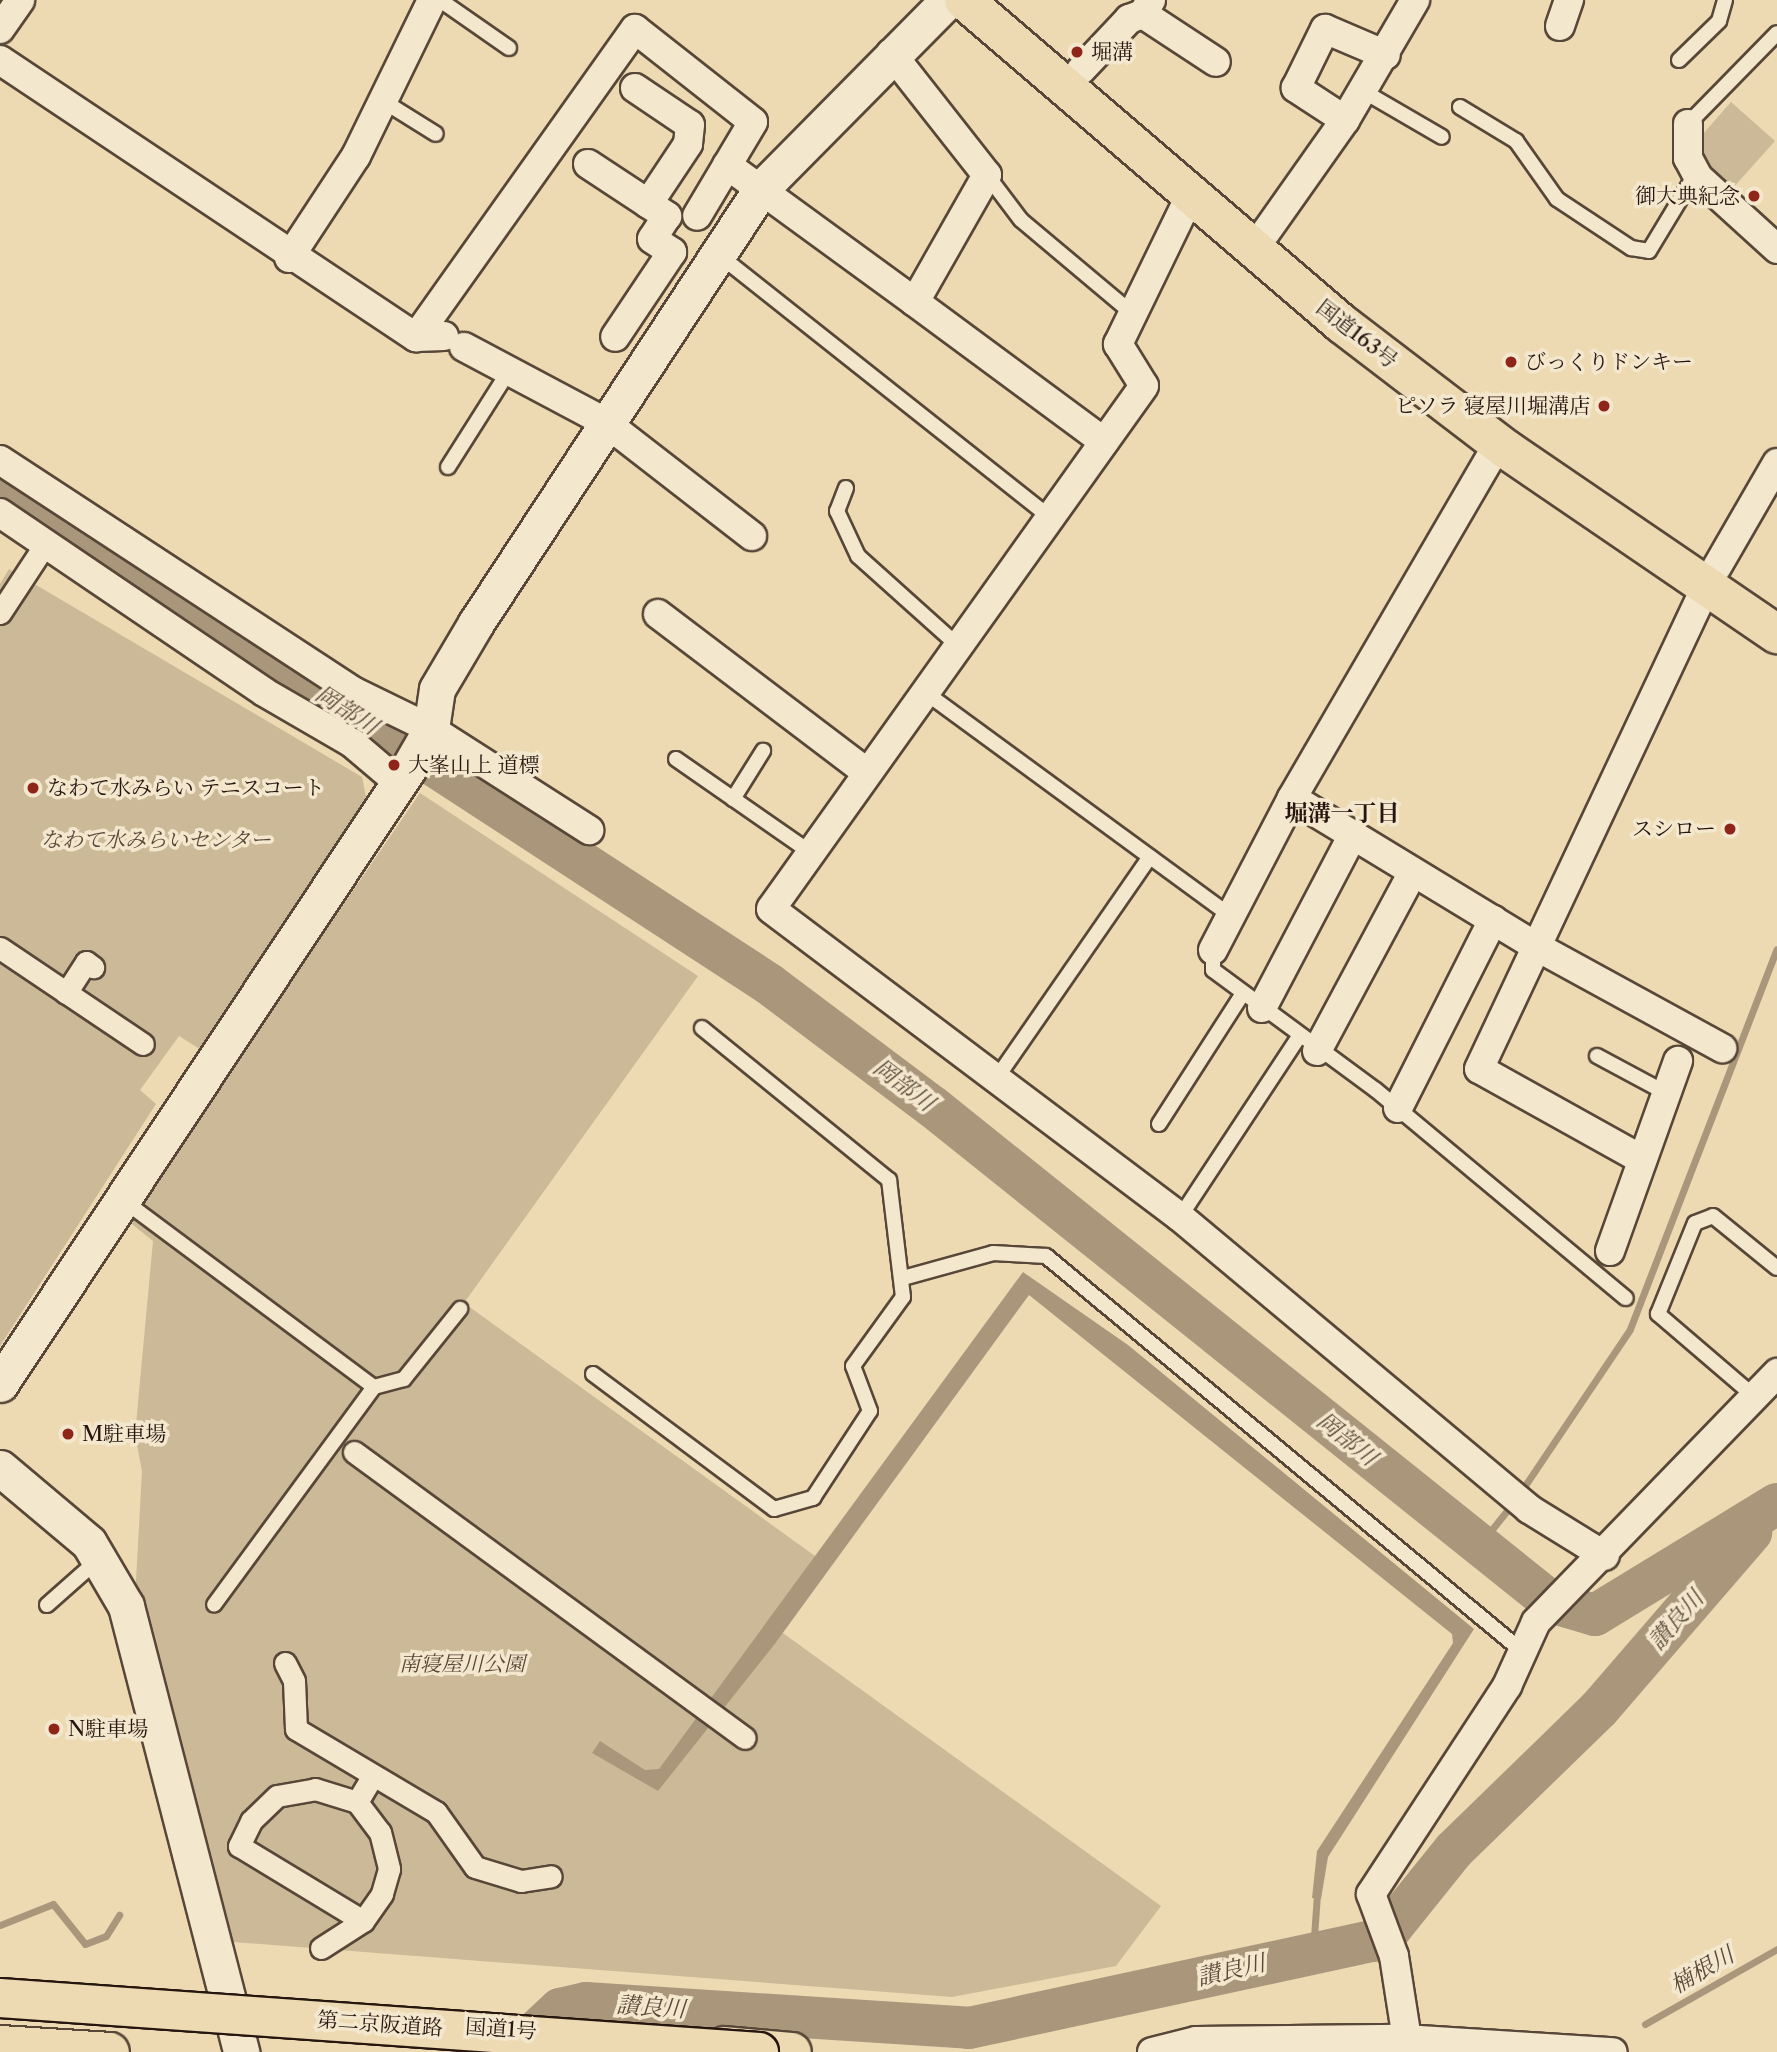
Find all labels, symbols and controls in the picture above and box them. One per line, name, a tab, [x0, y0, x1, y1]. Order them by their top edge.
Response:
place label: 堀溝	[1091, 39, 1133, 65]
marker: 堀溝	[1069, 44, 1085, 60]
place label: 御大典紀念	[1635, 183, 1740, 209]
marker: 御大典紀念	[1746, 188, 1762, 204]
street label: 国道163号	[1312, 295, 1402, 373]
place label: びっくりドンキー	[1525, 349, 1693, 375]
marker: びっくりドンキー	[1503, 354, 1519, 370]
place label: ピソラ 寝屋川堀溝店	[1395, 393, 1590, 419]
marker: ピソラ 寝屋川堀溝店	[1596, 398, 1612, 414]
water label: 岡部川	[311, 680, 383, 740]
place label: 大峯山上 道標	[408, 752, 540, 778]
marker: 大峯山上 道標	[386, 757, 402, 773]
place label: なわて水みらい テニスコート	[47, 775, 326, 801]
marker: なわて水みらい テニスコート	[25, 780, 41, 796]
district label: 堀溝一丁目	[1285, 799, 1399, 827]
place label: スシロー	[1632, 816, 1716, 842]
marker: スシロー	[1722, 821, 1738, 837]
park label: なわて水みらいセンター	[41, 827, 271, 853]
water label: 岡部川	[868, 1053, 940, 1117]
water label: 岡部川	[1312, 1407, 1382, 1471]
place label: M駐車場	[82, 1421, 166, 1447]
marker: M駐車場	[60, 1426, 76, 1442]
water label: 讃良川	[1643, 1585, 1709, 1655]
park label: 南寝屋川公園	[399, 1651, 525, 1677]
place label: N駐車場	[68, 1716, 148, 1742]
marker: N駐車場	[46, 1721, 62, 1737]
water label: 楠根川	[1665, 1941, 1739, 1999]
water label: 讃良川	[1194, 1949, 1268, 1991]
water label: 讃良川	[616, 1991, 686, 2023]
street label: 第二京阪道路	[316, 2007, 444, 2041]
street label: 国道1号	[464, 2014, 538, 2044]

